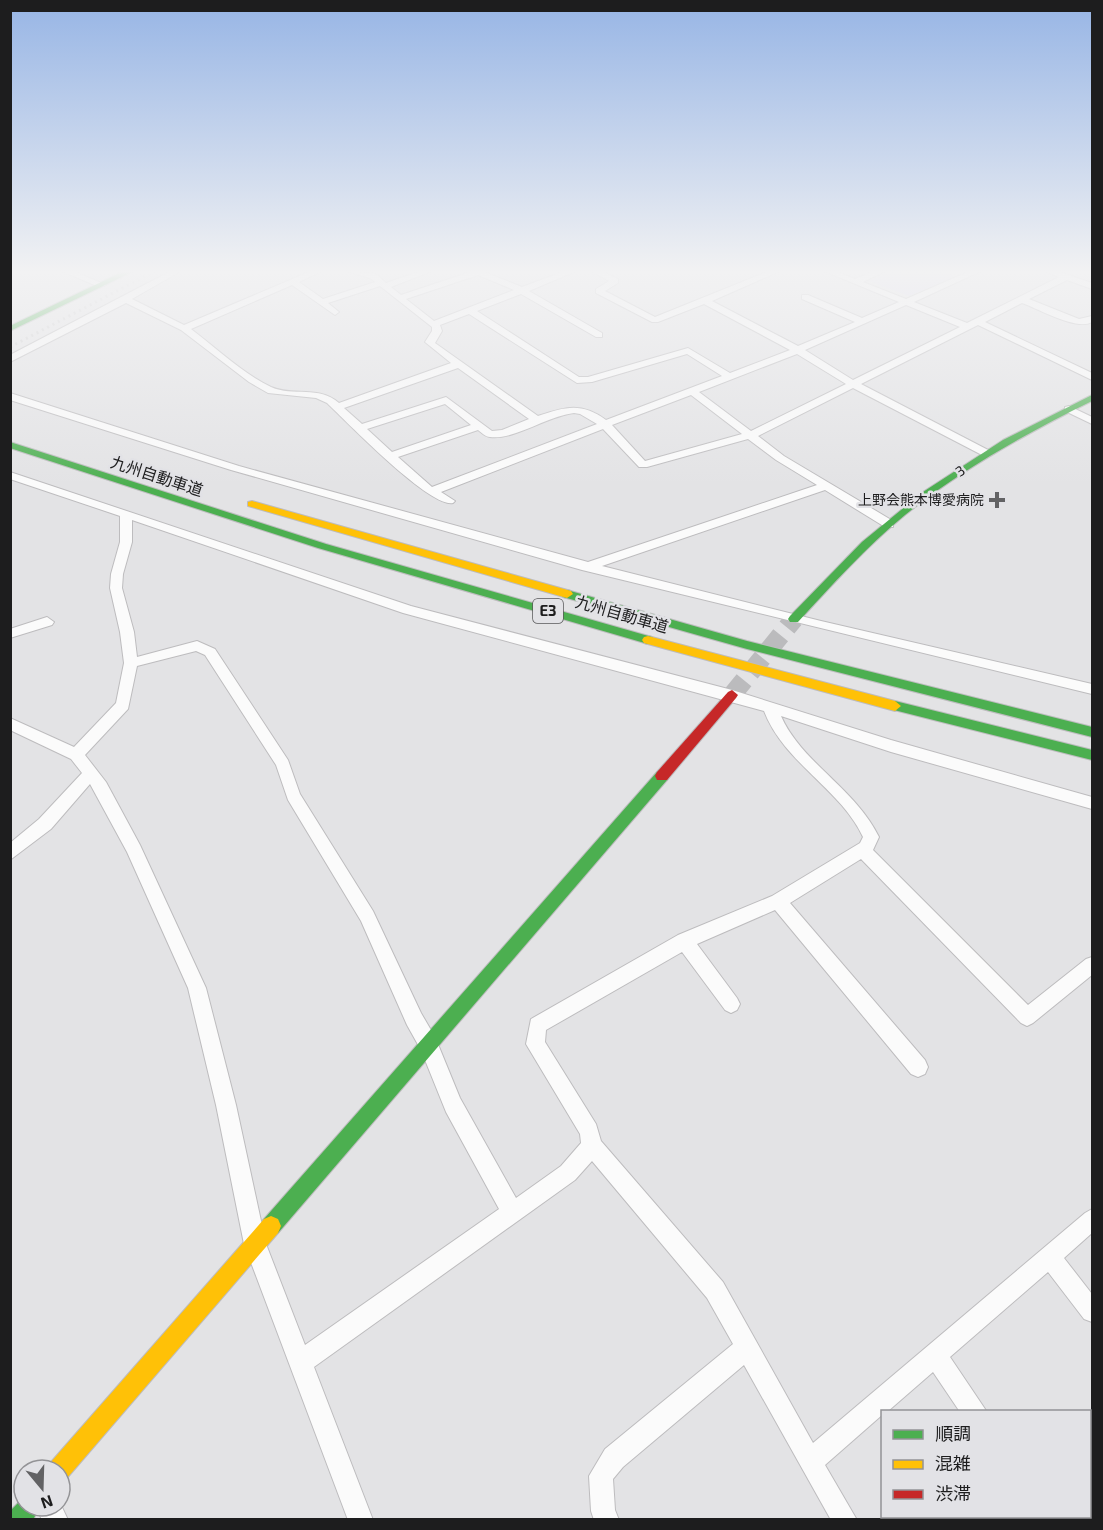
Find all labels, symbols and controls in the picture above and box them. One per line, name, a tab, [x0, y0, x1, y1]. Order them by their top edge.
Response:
street label: 九州自動車道	[109, 452, 206, 499]
street label: 3	[952, 461, 968, 480]
place label: 上野会熊本博愛病院	[858, 491, 984, 508]
marker: 上野会熊本博愛病院	[988, 491, 1006, 509]
street label: 九州自動車道	[573, 591, 671, 636]
road number: E3	[533, 599, 563, 623]
legend	[881, 1410, 1091, 1518]
text: 順調	[935, 1422, 971, 1444]
text: 混雑	[935, 1452, 971, 1474]
north arrow	[12, 1458, 72, 1518]
text: 渋滞	[935, 1482, 971, 1504]
text: N	[38, 1492, 56, 1514]

